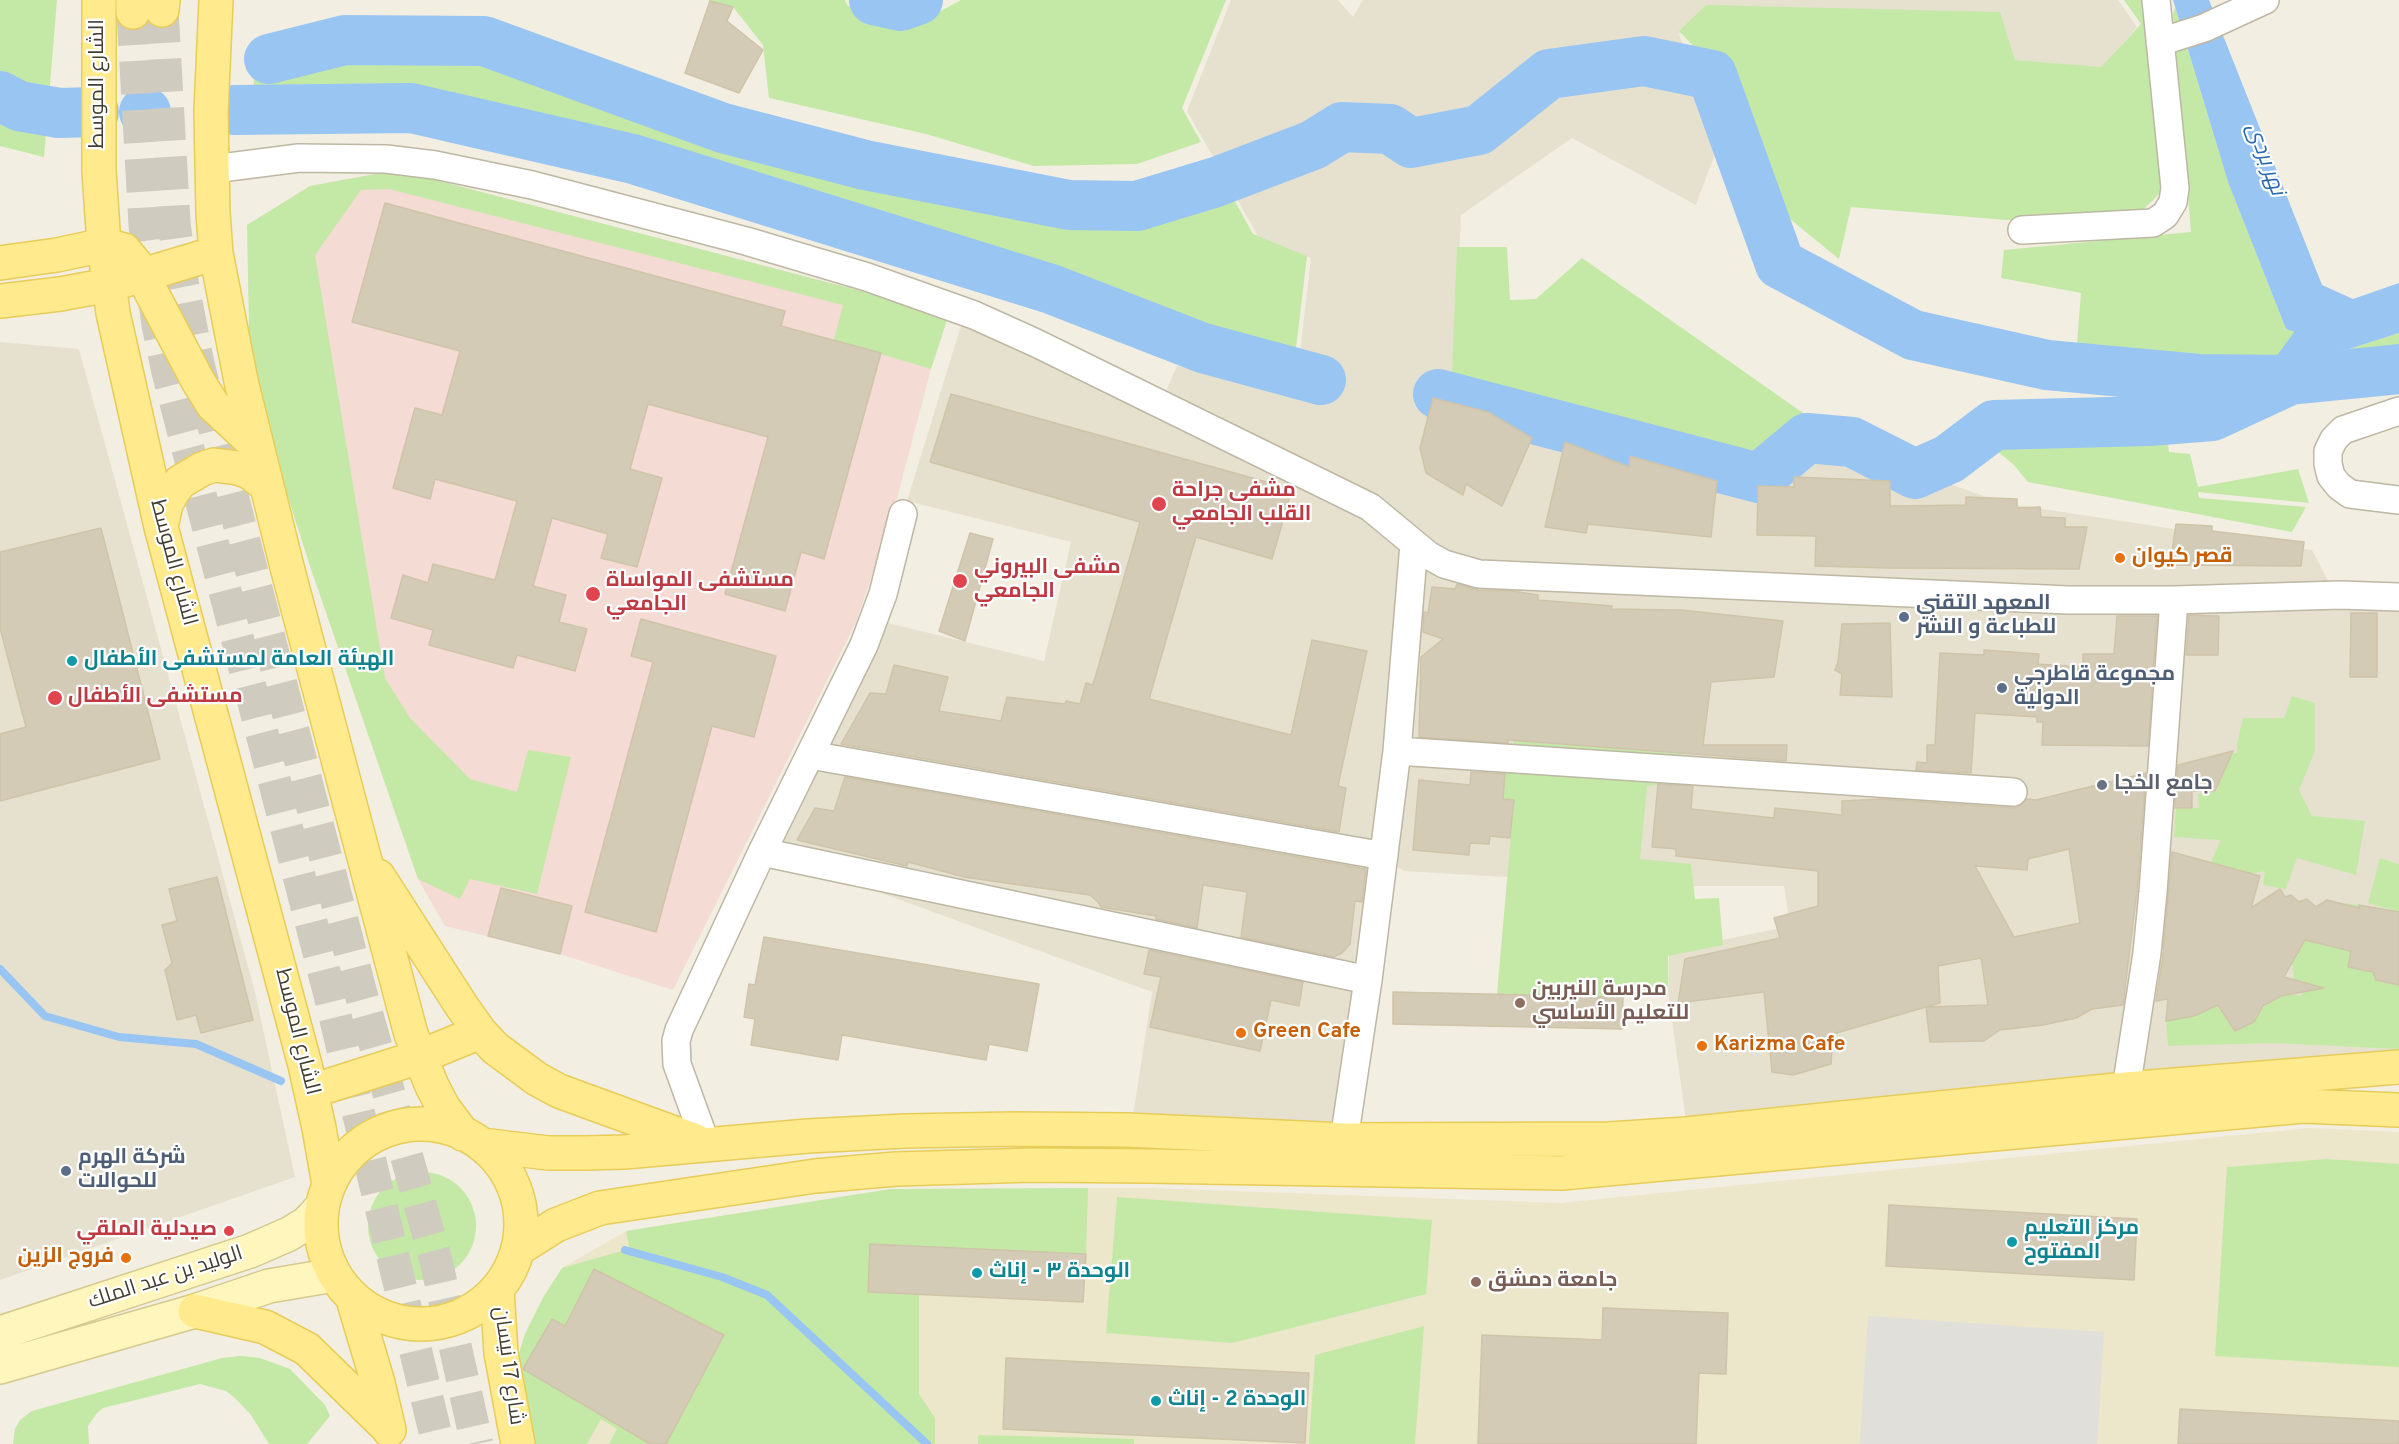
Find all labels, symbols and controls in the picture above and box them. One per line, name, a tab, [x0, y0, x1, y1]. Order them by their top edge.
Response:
street label: الشارع الموسط	[86, 19, 112, 149]
water label: نهر بردى	[2239, 120, 2289, 200]
place label: مشفى جراحة القلب الجامعي	[1172, 479, 1311, 529]
marker: مشفى جراحة القلب الجامعي	[1150, 495, 1168, 513]
street label: الشارع الموسط	[143, 497, 201, 629]
place label: قصر كيوان	[2132, 545, 2232, 571]
marker: قصر كيوان	[2113, 551, 2127, 565]
place label: مشفى البيروني الجامعي	[974, 556, 1121, 606]
place label: مستشفى المواساة الجامعي	[606, 569, 794, 619]
marker: مشفى البيروني الجامعي	[951, 572, 969, 590]
marker: مستشفى المواساة الجامعي	[584, 585, 602, 603]
place label: المعهد التقني للطباعة و النشر	[1916, 592, 2056, 642]
marker: المعهد التقني للطباعة و النشر	[1897, 610, 1911, 624]
place label: الهيئة العامة لمستشفى الأطفال	[84, 648, 394, 674]
marker: الهيئة العامة لمستشفى الأطفال	[65, 654, 79, 668]
place label: مجموعة قاطرجي الدولية	[2014, 663, 2175, 713]
marker: مجموعة قاطرجي الدولية	[1995, 681, 2009, 695]
place label: مستشفى الأطفال	[68, 685, 243, 711]
marker: مستشفى الأطفال	[46, 689, 64, 707]
place label: جامع الخجا	[2114, 772, 2213, 798]
marker: جامع الخجا	[2095, 778, 2109, 792]
street label: الشارع الموسط	[268, 966, 324, 1098]
place label: مدرسة النيربين للتعليم الأساسي	[1532, 978, 1689, 1028]
marker: مدرسة النيربين للتعليم الأساسي	[1513, 996, 1527, 1010]
place label: Green Cafe	[1253, 1020, 1361, 1046]
marker: Green Cafe	[1234, 1026, 1248, 1040]
place label: Karizma Cafe	[1714, 1033, 1845, 1059]
marker: Karizma Cafe	[1695, 1039, 1709, 1053]
place label: شركة الهرم للحوالات	[78, 1146, 186, 1196]
marker: شركة الهرم للحوالات	[59, 1164, 73, 1178]
place label: مركز التعليم المفتوح	[2024, 1217, 2139, 1267]
place label: صيدلية الملقي	[76, 1218, 217, 1244]
marker: صيدلية الملقي	[222, 1224, 236, 1238]
marker: مركز التعليم المفتوح	[2005, 1235, 2019, 1249]
street label: الوليد بن عبد الملك	[86, 1242, 246, 1316]
place label: فروج الزين	[18, 1245, 114, 1271]
marker: فروج الزين	[119, 1251, 133, 1265]
place label: الوحدة ٣ - إناث	[989, 1260, 1130, 1286]
marker: الوحدة ٣ - إناث	[970, 1266, 984, 1280]
place label: جامعة دمشق	[1488, 1269, 1617, 1295]
marker: جامعة دمشق	[1469, 1275, 1483, 1289]
street label: شارع 17 نيسان	[486, 1305, 528, 1427]
place label: الوحدة 2 - إناث	[1168, 1388, 1306, 1414]
marker: الوحدة 2 - إناث	[1149, 1394, 1163, 1408]

